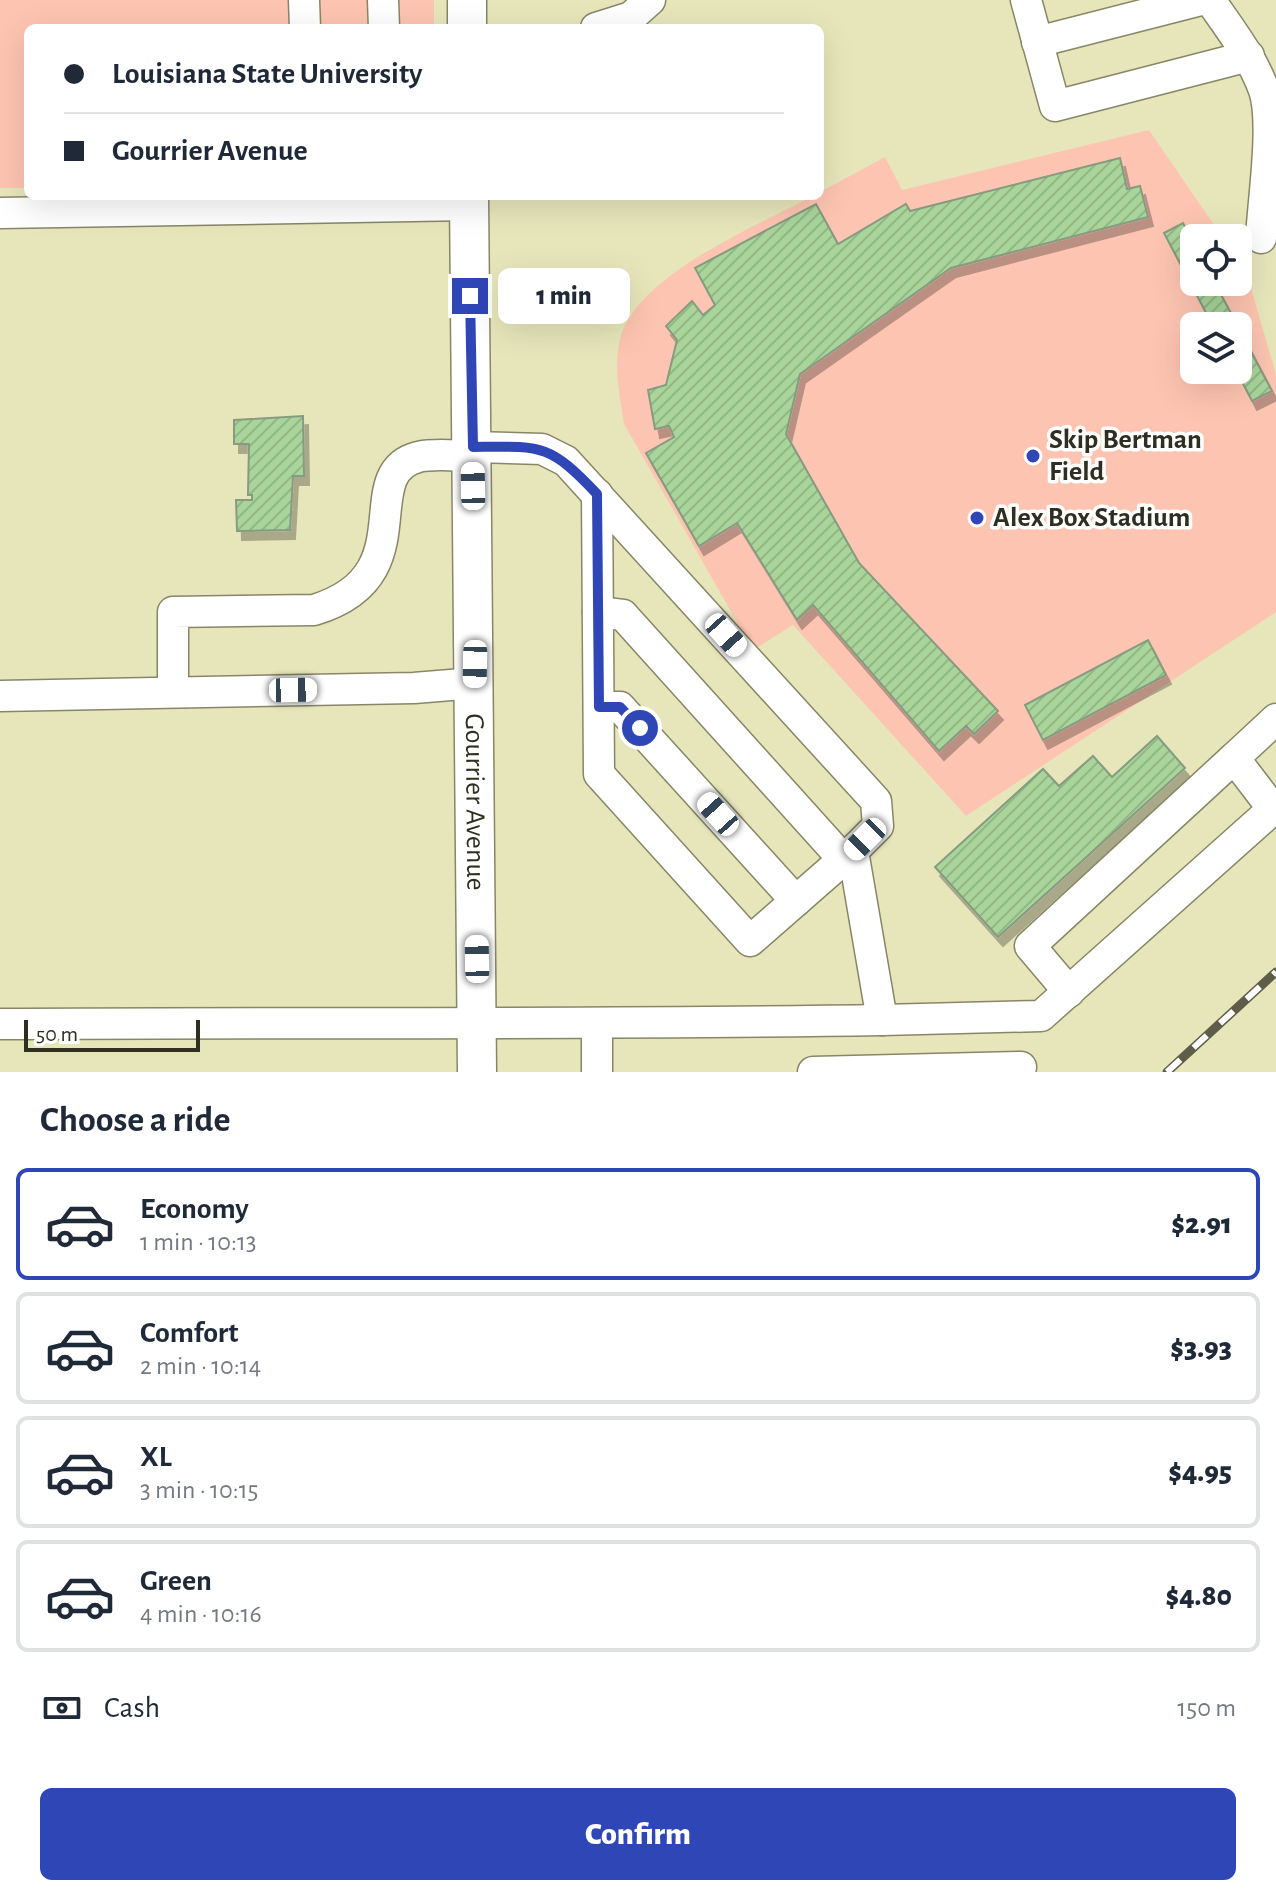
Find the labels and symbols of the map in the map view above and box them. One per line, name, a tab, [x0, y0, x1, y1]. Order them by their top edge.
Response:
callout: 1 min	[498, 268, 630, 324]
route end	[452, 278, 488, 314]
place label: Skip Bertman Field	[1049, 426, 1202, 486]
marker: Skip Bertman Field	[1024, 447, 1042, 465]
car	[461, 462, 485, 510]
place label: Alex Box Stadium	[993, 504, 1190, 532]
marker: Alex Box Stadium	[968, 509, 986, 527]
car	[701, 609, 751, 661]
car	[463, 640, 487, 688]
car	[269, 678, 317, 702]
route start	[622, 710, 658, 746]
street label: Gourrier Avenue	[460, 713, 489, 891]
car	[693, 788, 743, 840]
car	[840, 814, 890, 864]
car	[465, 935, 489, 983]
scale bar	[24, 1016, 200, 1052]

